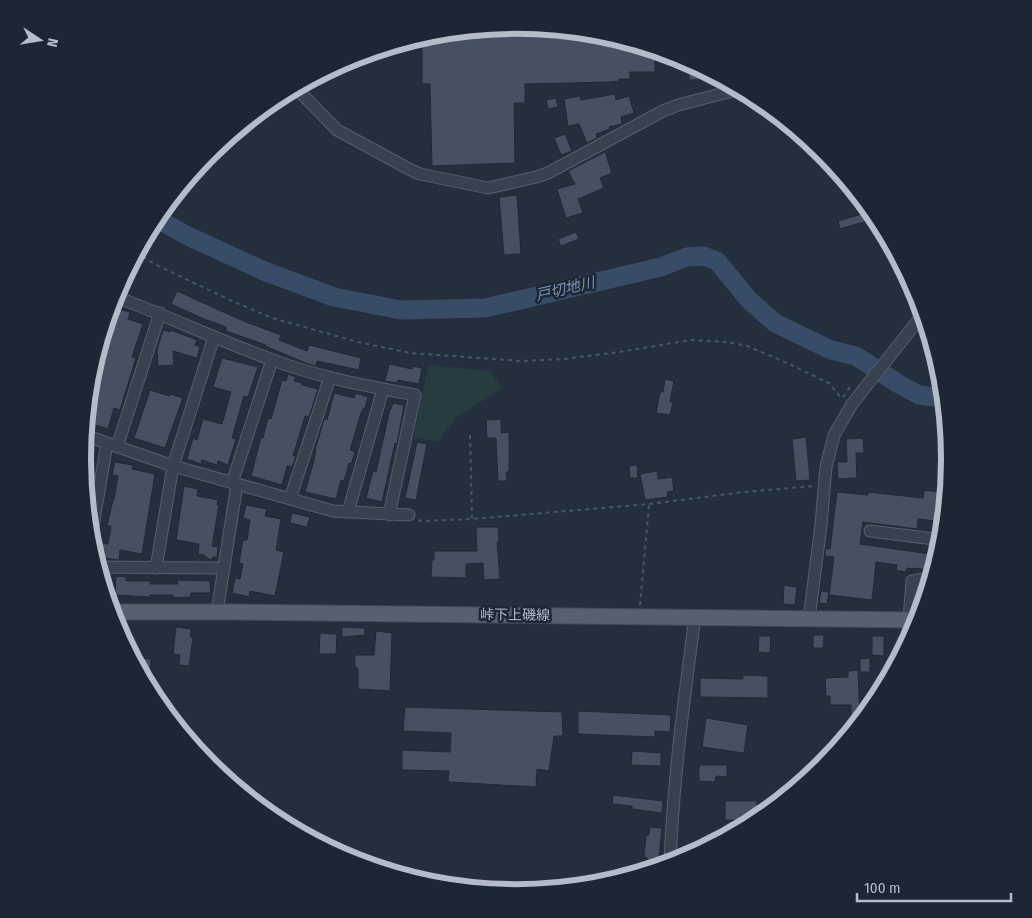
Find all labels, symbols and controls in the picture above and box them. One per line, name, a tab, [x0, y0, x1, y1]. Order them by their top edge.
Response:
north arrow	[15, 15, 65, 65]
text: N	[43, 37, 61, 48]
water label: 戸切地川	[534, 273, 598, 305]
street label: 峠下上磯線	[480, 606, 550, 624]
scale bar	[857, 870, 1011, 902]
text: 100 m	[864, 879, 901, 897]

